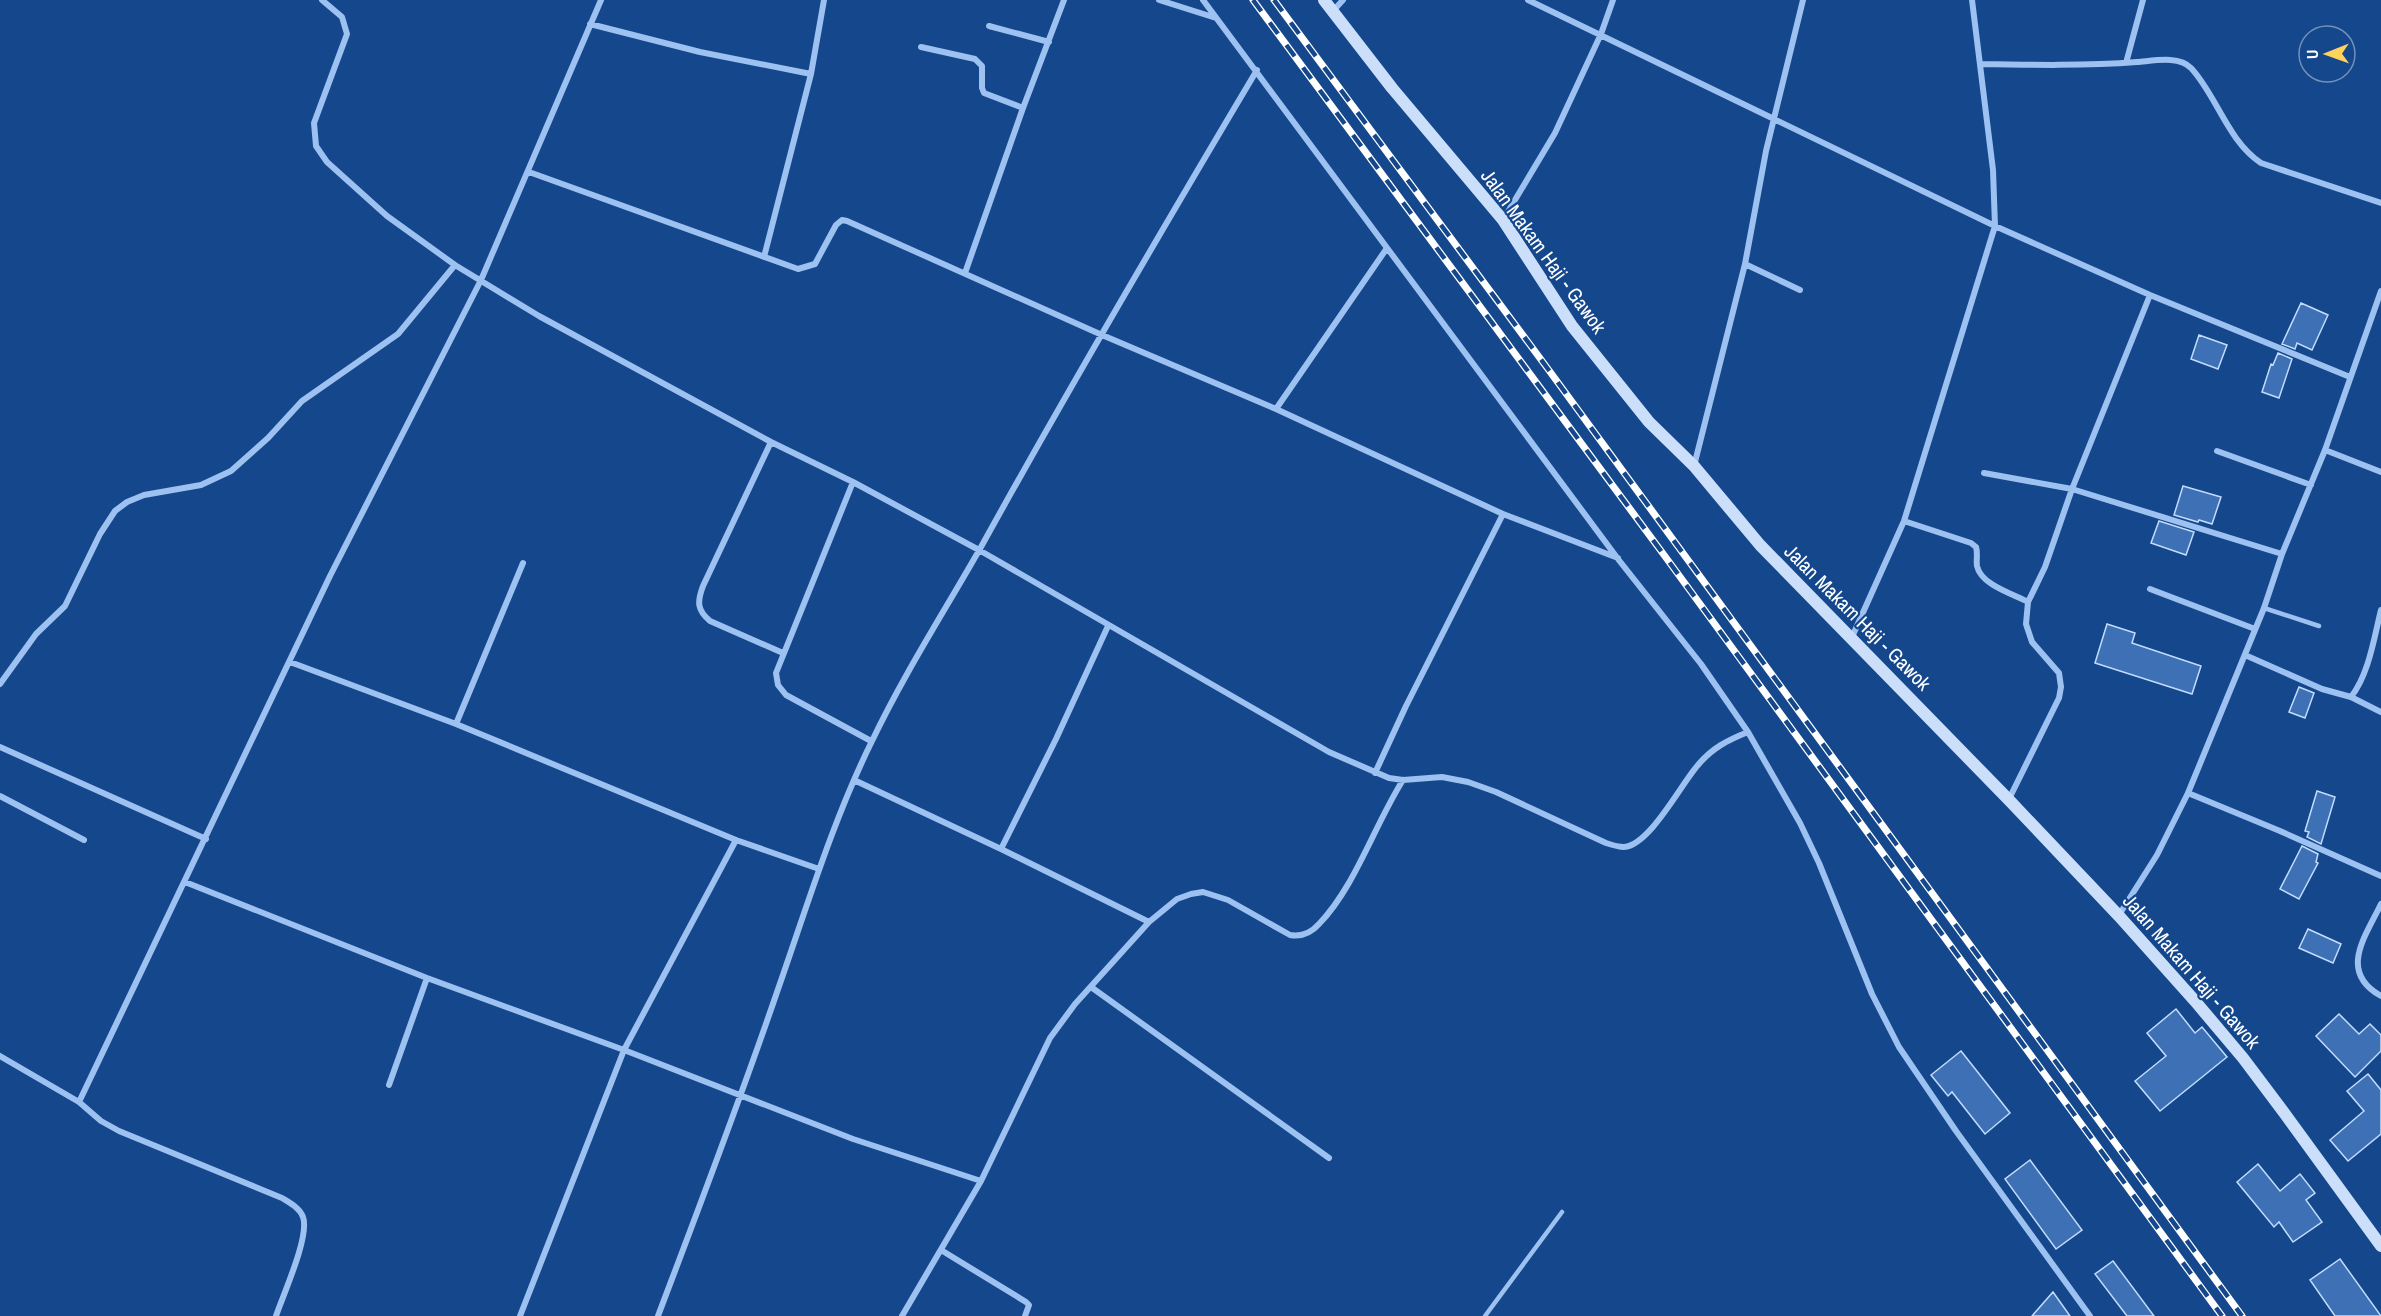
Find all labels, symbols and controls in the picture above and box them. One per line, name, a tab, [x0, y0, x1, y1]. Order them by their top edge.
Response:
north arrow	[2297, 24, 2357, 84]
text: U	[2301, 49, 2323, 59]
street label: Jalan Makam Haji - Gawok	[1475, 163, 1613, 339]
street label: Jalan Makam Haji - Gawok	[1779, 538, 1938, 697]
street label: Jalan Makam Haji - Gawok	[2117, 888, 2267, 1055]

